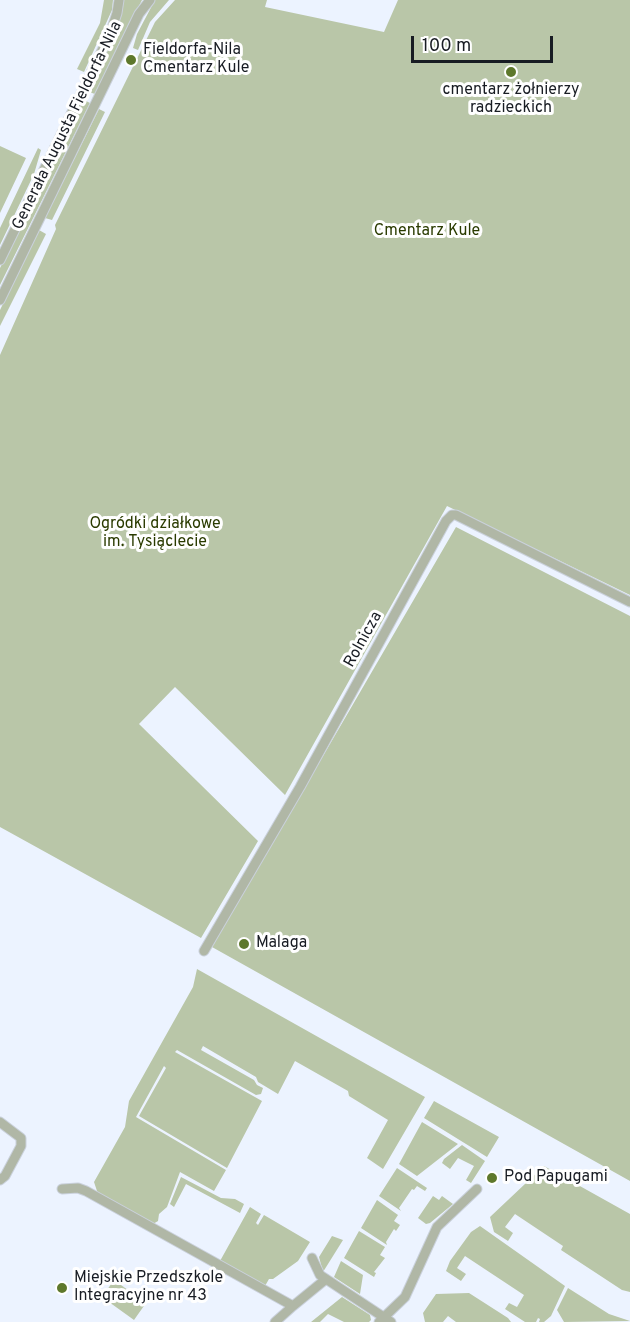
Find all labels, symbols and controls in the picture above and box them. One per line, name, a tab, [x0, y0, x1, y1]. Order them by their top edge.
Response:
street label: Generała Augusta Fieldorfa-Nila	[9, 19, 127, 233]
scale bar	[414, 24, 556, 62]
text: 100 m	[422, 35, 471, 58]
place label: Fieldorfa-Nila Cmentarz Kule	[143, 41, 249, 79]
marker: Fieldorfa-Nila Cmentarz Kule	[124, 53, 138, 67]
marker: cmentarz żołnierzy radzieckich	[504, 65, 518, 79]
place label: cmentarz żołnierzy radzieckich	[442, 81, 580, 119]
park label: Cmentarz Kule	[374, 222, 480, 242]
park label: Ogródki działkowe im. Tysiąclecie	[89, 515, 221, 553]
street label: Rolnicza	[341, 609, 387, 671]
place label: Malaga	[256, 934, 307, 954]
marker: Malaga	[237, 937, 251, 951]
place label: Pod Papugami	[504, 1168, 608, 1188]
marker: Pod Papugami	[485, 1171, 499, 1185]
place label: Miejskie Przedszkole Integracyjne nr 43	[74, 1269, 223, 1307]
marker: Miejskie Przedszkole Integracyjne nr 43	[55, 1281, 69, 1295]

